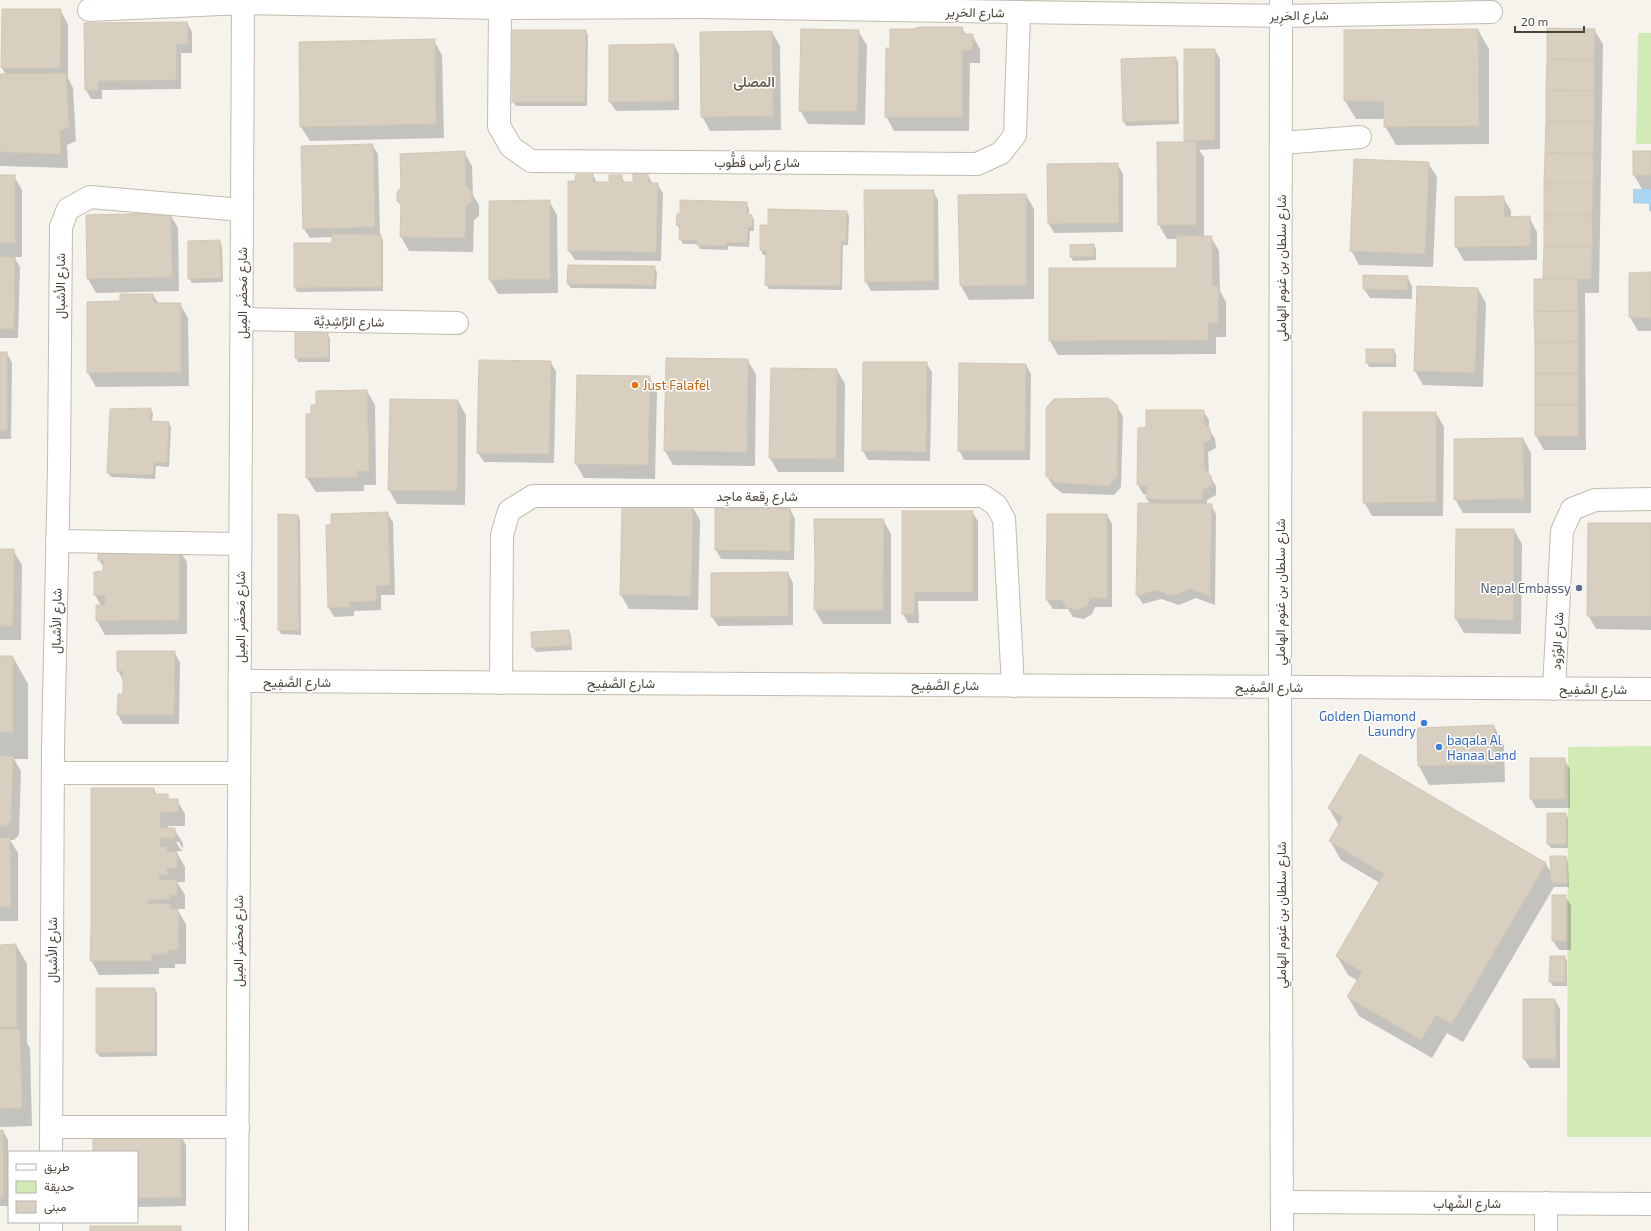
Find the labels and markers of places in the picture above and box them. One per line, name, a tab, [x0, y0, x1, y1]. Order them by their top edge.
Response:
place label: Just Falafel	[643, 377, 710, 393]
marker: Just Falafel	[630, 380, 640, 390]
place label: Nepal Embassy	[1480, 580, 1571, 596]
marker: Nepal Embassy	[1574, 583, 1584, 593]
place label: Golden Diamond Laundry	[1319, 708, 1416, 739]
marker: Golden Diamond Laundry	[1419, 718, 1429, 728]
place label: baqala Al Hanaa Land	[1447, 732, 1516, 763]
marker: baqala Al Hanaa Land	[1434, 742, 1444, 752]

